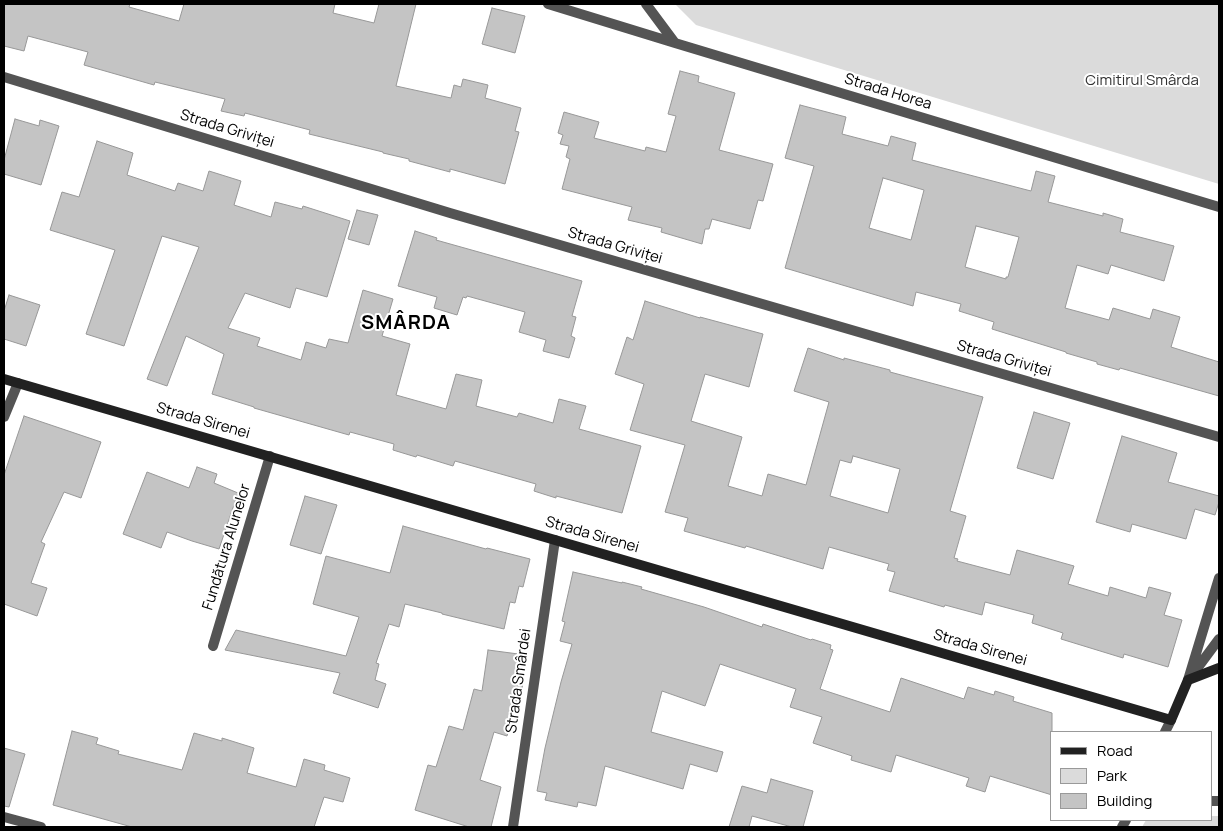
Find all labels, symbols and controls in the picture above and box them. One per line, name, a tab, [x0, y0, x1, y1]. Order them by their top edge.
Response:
street label: Strada Horea	[842, 70, 934, 114]
park label: Cimitirul Smârda	[1085, 72, 1199, 90]
street label: Strada Griviței	[178, 106, 276, 152]
street label: Strada Griviței	[566, 224, 664, 268]
district label: SMÂRDA	[360, 311, 452, 335]
street label: Strada Griviței	[955, 337, 1053, 381]
street label: Strada Sirenei	[154, 399, 252, 443]
street label: Fundătura Alunelor	[199, 482, 255, 612]
street label: Strada Sirenei	[543, 513, 641, 557]
street label: Strada Sirenei	[931, 626, 1029, 670]
street label: Strada Smârdei	[503, 627, 535, 735]
legend	[1050, 731, 1213, 821]
text: Road	[1097, 740, 1133, 761]
text: Park	[1097, 765, 1127, 786]
text: Building	[1097, 790, 1152, 811]

